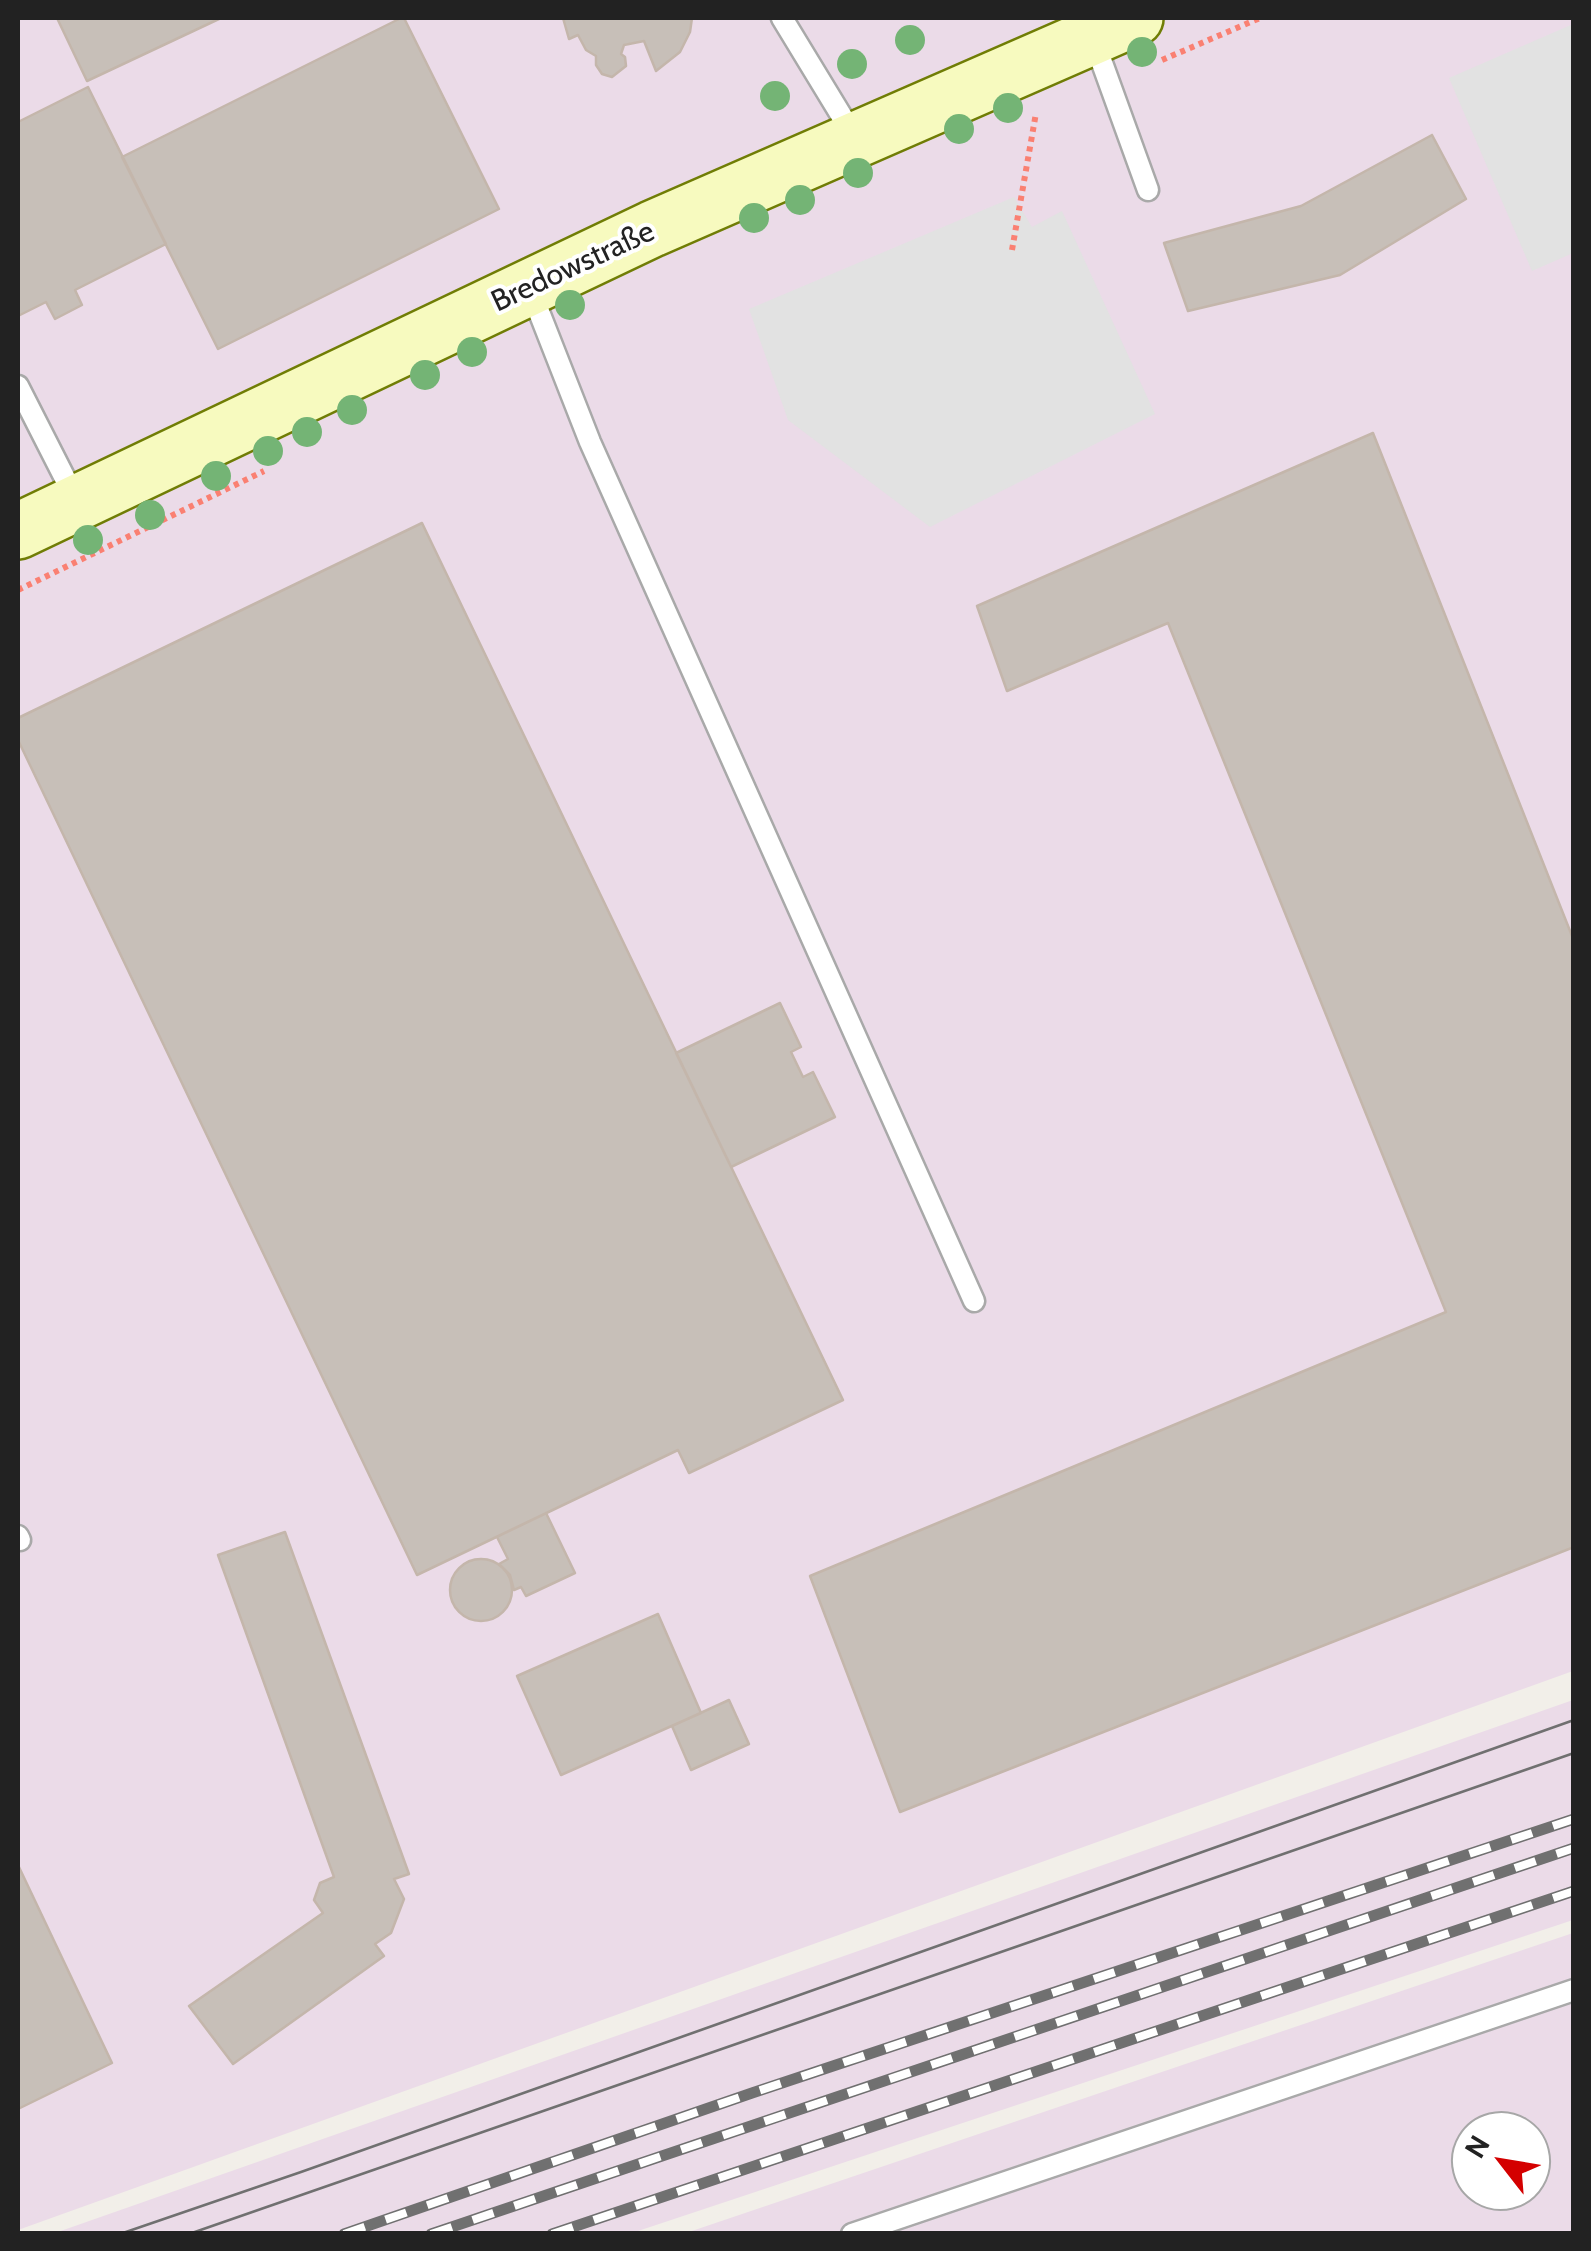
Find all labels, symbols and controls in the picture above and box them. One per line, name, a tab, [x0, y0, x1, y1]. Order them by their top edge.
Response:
street label: Bredowstraße	[486, 214, 660, 320]
north arrow	[1451, 2111, 1551, 2211]
text: N	[1457, 2129, 1497, 2164]

